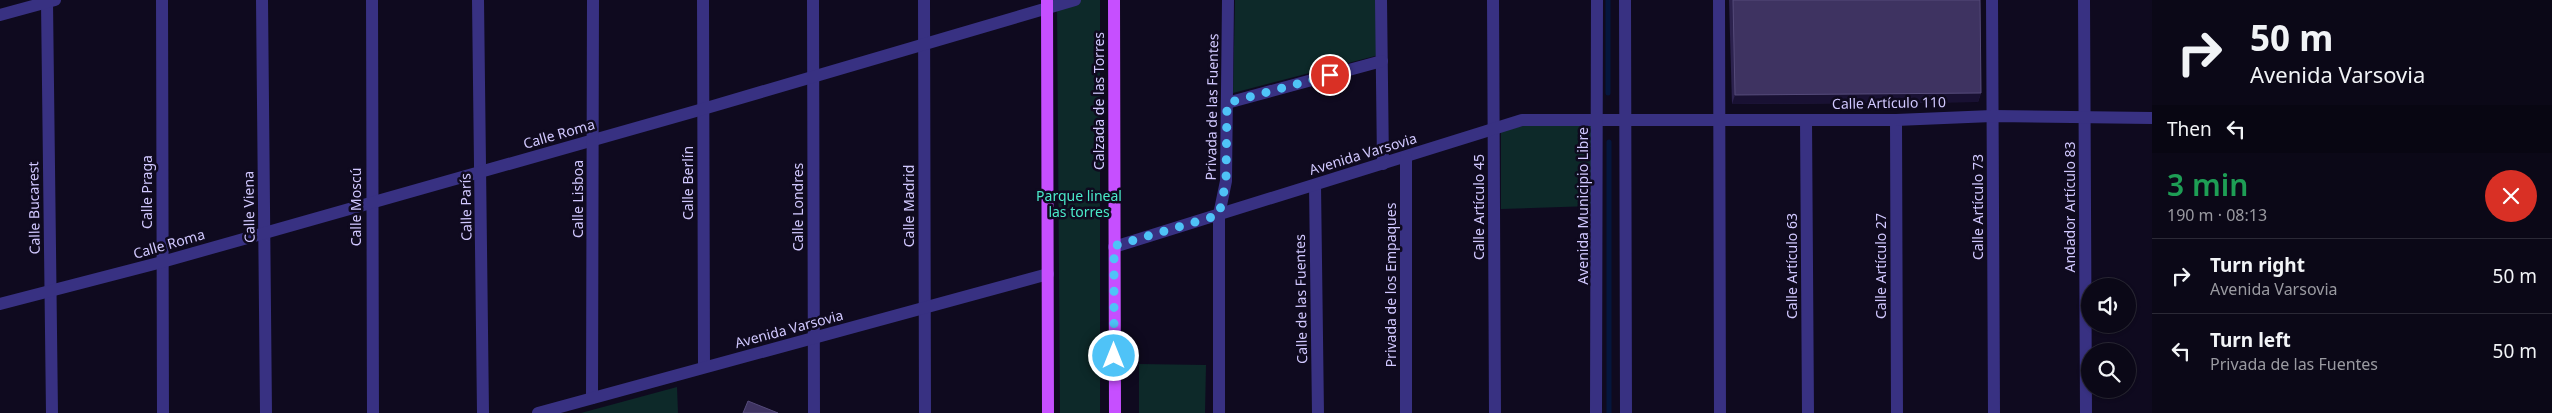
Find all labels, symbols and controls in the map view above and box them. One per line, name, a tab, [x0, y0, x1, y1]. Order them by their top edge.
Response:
text: 50 m	[2250, 14, 2333, 61]
icon: right	[2167, 20, 2232, 85]
street label: Calzada de las Torres	[1089, 32, 1108, 170]
street label: Privada de las Fuentes	[1201, 33, 1222, 181]
pin	[1309, 54, 1351, 96]
text: Avenida Varsovia	[2250, 59, 2425, 89]
icon: arrive	[1316, 61, 1344, 89]
street label: Calle Artículo 110	[1832, 92, 1946, 113]
street label: Calle Roma	[521, 114, 597, 153]
icon: left	[2222, 115, 2250, 143]
text: Then	[2167, 116, 2212, 142]
street label: Avenida Municipio Libre	[1573, 127, 1592, 285]
street label: Avenida Varsovia	[1307, 128, 1419, 179]
street label: Andador Artículo 83	[2060, 141, 2079, 273]
street label: Calle Berlín	[678, 146, 697, 220]
street label: Calle Artículo 45	[1469, 154, 1488, 260]
street label: Calle Artículo 73	[1968, 154, 1987, 260]
street label: Calle Praga	[137, 155, 156, 229]
street label: Calle Lisboa	[568, 160, 587, 238]
street label: Calle Bucarest	[23, 161, 44, 255]
street label: Calle Londres	[788, 162, 807, 251]
text: 3 min	[2167, 164, 2248, 205]
street label: Calle Madrid	[899, 165, 918, 247]
street label: Calle Moscú	[346, 168, 365, 246]
button: close	[2485, 170, 2537, 222]
street label: Calle Viena	[238, 171, 259, 243]
street label: Calle París	[455, 173, 476, 241]
park label: Parque lineal las torres	[1036, 186, 1122, 221]
street label: Privada de los Empaques	[1381, 202, 1400, 367]
text: 190 m · 08:13	[2167, 204, 2267, 226]
street label: Calle Artículo 63	[1782, 213, 1801, 319]
street label: Calle Artículo 27	[1871, 213, 1890, 319]
street label: Calle Roma	[131, 224, 207, 263]
street label: Calle de las Fuentes	[1290, 234, 1311, 364]
text: Turn right	[2210, 252, 2305, 278]
icon: right	[2167, 262, 2195, 290]
text: 50 m	[2493, 263, 2537, 289]
map controls	[2081, 278, 2136, 398]
button: sound	[2081, 278, 2136, 333]
text: Avenida Varsovia	[2210, 278, 2338, 300]
street label: Avenida Varsovia	[733, 305, 845, 352]
text: Turn left	[2210, 327, 2291, 353]
position arrow	[1087, 329, 1139, 381]
icon: left	[2167, 337, 2195, 365]
text: 50 m	[2493, 338, 2537, 364]
button: search	[2081, 343, 2136, 398]
text: Privada de las Fuentes	[2210, 353, 2378, 375]

